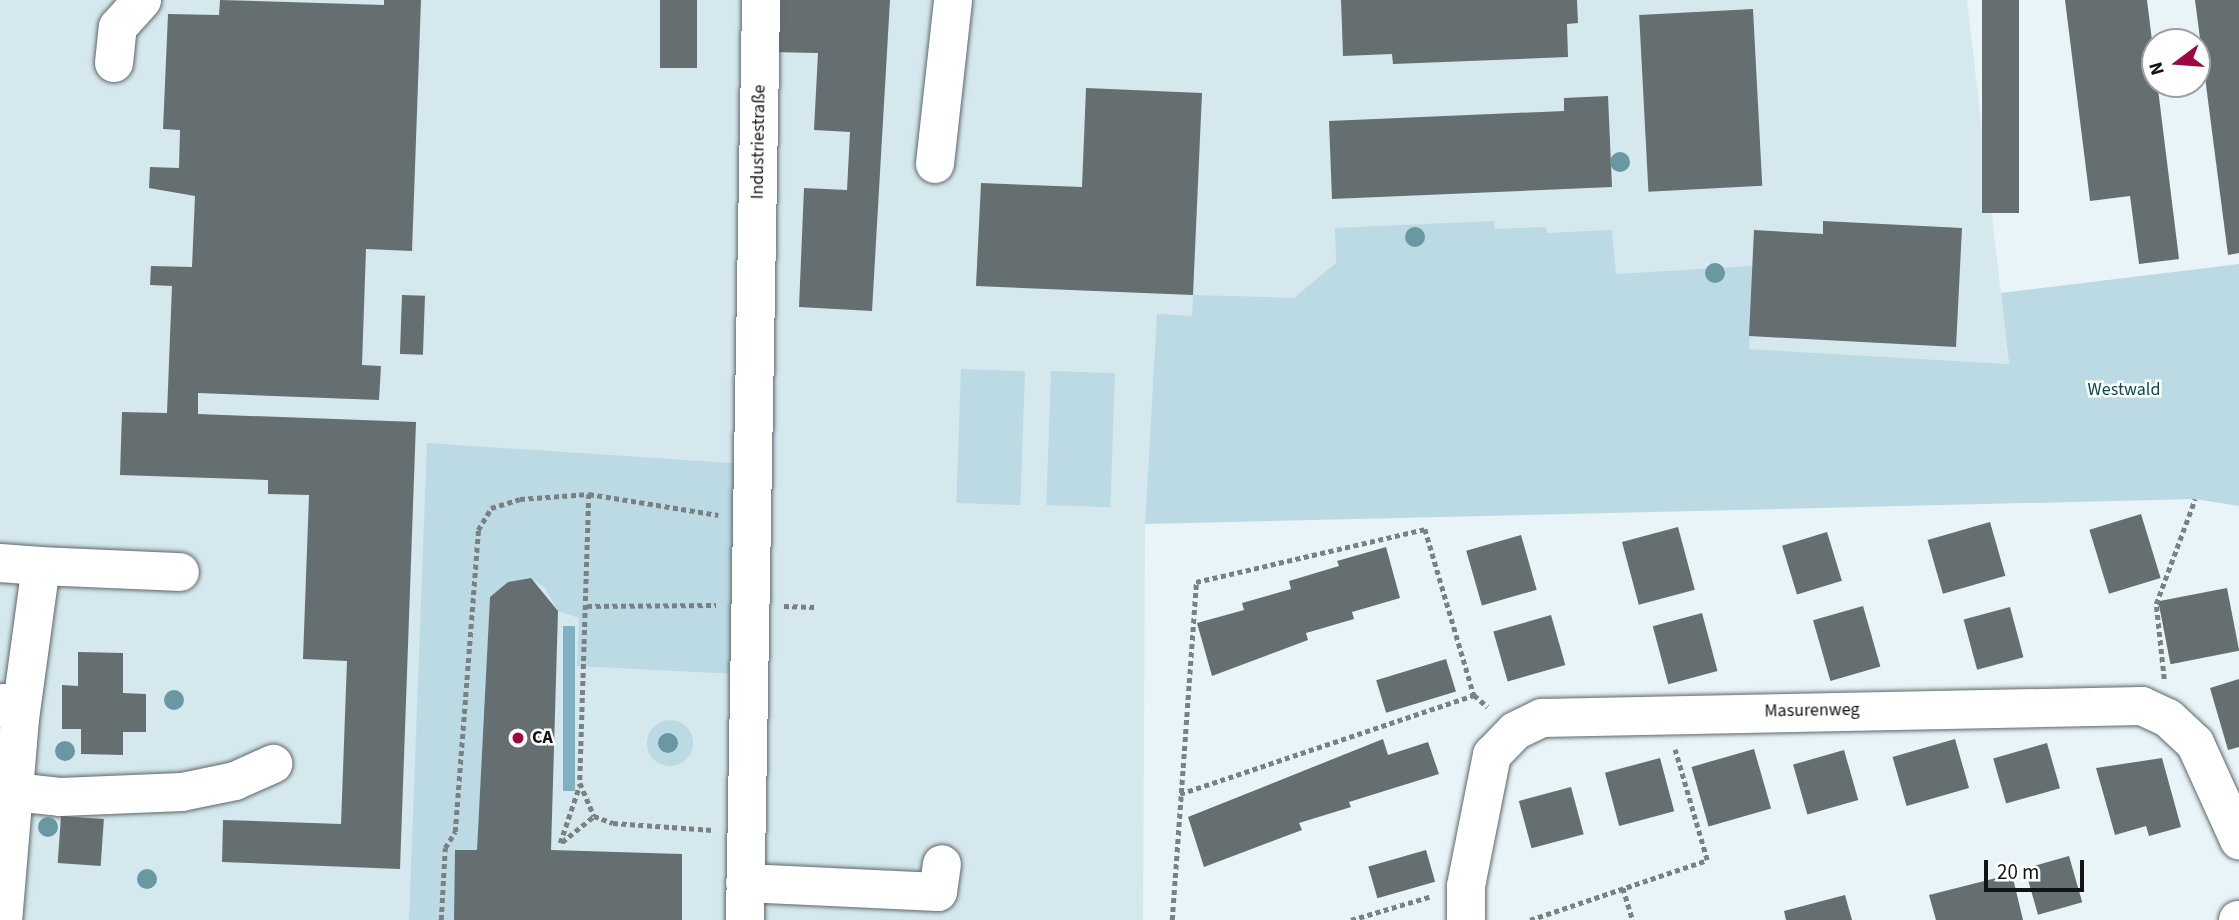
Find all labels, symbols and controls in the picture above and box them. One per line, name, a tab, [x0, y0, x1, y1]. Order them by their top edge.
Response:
north arrow	[2141, 28, 2211, 98]
text: N	[2143, 59, 2172, 78]
street label: Industriestraße	[747, 84, 771, 200]
park label: Westwald	[2088, 379, 2160, 401]
street label: Masurenweg	[1764, 699, 1860, 723]
place label: CA	[532, 727, 553, 749]
marker: CA	[510, 730, 526, 746]
scale bar	[1987, 846, 2087, 890]
text: 20 m	[1997, 857, 2039, 887]

